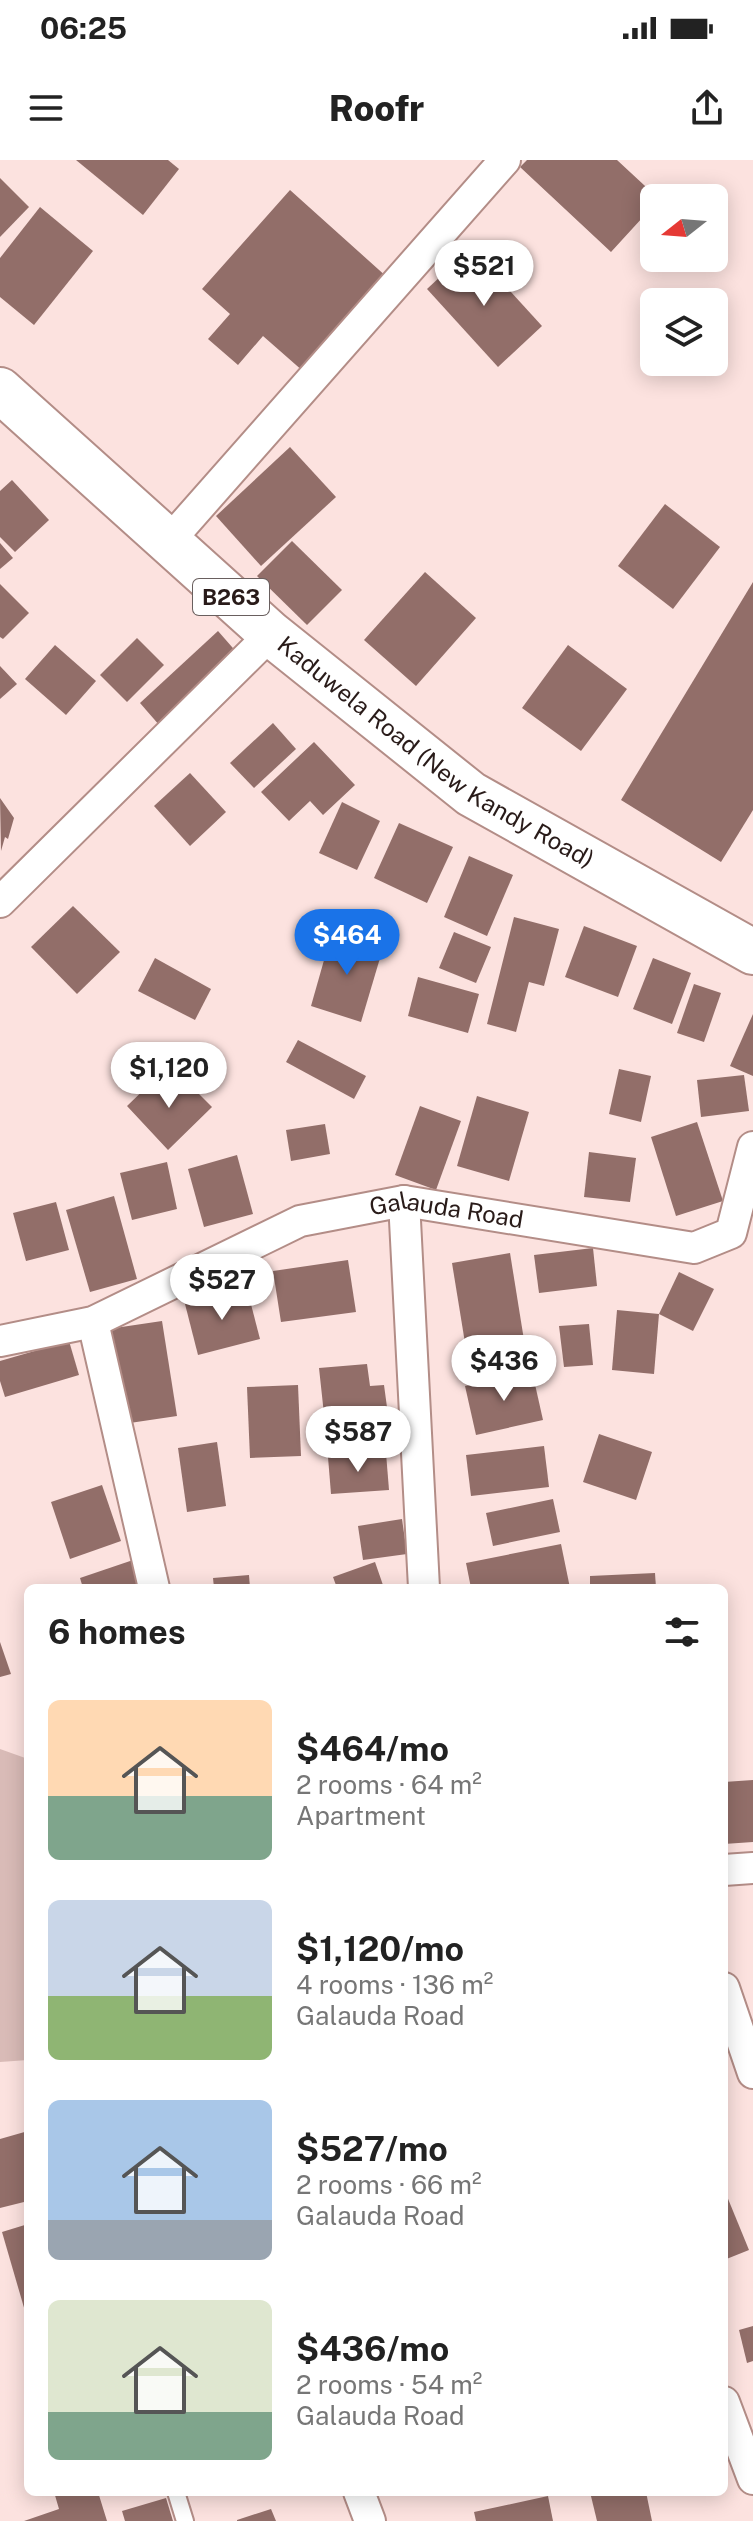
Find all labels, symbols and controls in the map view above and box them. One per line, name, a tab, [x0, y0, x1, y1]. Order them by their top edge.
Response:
text: 06:25	[40, 10, 127, 46]
icon: menu	[24, 86, 68, 130]
icon: share	[685, 86, 729, 130]
text: Roofr	[329, 87, 424, 129]
north arrow	[640, 184, 728, 272]
map controls	[640, 184, 728, 376]
pin: $521	[437, 240, 531, 308]
text: $521	[453, 250, 515, 281]
button: layers	[640, 288, 728, 376]
road number: B263	[193, 579, 269, 615]
street label: Kaduwela Road (New Kandy Road)	[272, 630, 599, 873]
pin: $464	[300, 909, 394, 977]
text: $464	[313, 919, 381, 950]
pin: $1,120	[104, 1042, 234, 1110]
text: $1,120	[129, 1052, 209, 1083]
street label: Galauda Road	[367, 1186, 525, 1233]
pin: $527	[175, 1254, 269, 1322]
text: $527	[188, 1264, 256, 1295]
pin: $436	[457, 1335, 551, 1403]
text: $436	[469, 1345, 539, 1376]
pin: $587	[311, 1406, 405, 1474]
text: $587	[324, 1416, 392, 1447]
icon: filters	[660, 1610, 704, 1654]
text: 6 homes	[48, 1612, 186, 1652]
text: $464/mo	[296, 1729, 449, 1769]
icon: home	[112, 1732, 208, 1828]
text: 2 rooms · 64 m²	[296, 1769, 482, 1800]
text: Apartment	[296, 1800, 426, 1831]
text: $1,120/mo	[296, 1929, 464, 1969]
icon: home	[112, 1932, 208, 2028]
text: 4 rooms · 136 m²	[296, 1969, 493, 2000]
text: Galauda Road	[296, 2000, 464, 2031]
text: $527/mo	[296, 2129, 448, 2169]
icon: home	[112, 2132, 208, 2228]
text: 2 rooms · 66 m²	[296, 2169, 482, 2200]
text: Galauda Road	[296, 2200, 464, 2231]
text: $436/mo	[296, 2329, 449, 2369]
icon: home	[112, 2332, 208, 2428]
text: 2 rooms · 54 m²	[296, 2369, 482, 2400]
text: Galauda Road	[296, 2400, 464, 2431]

